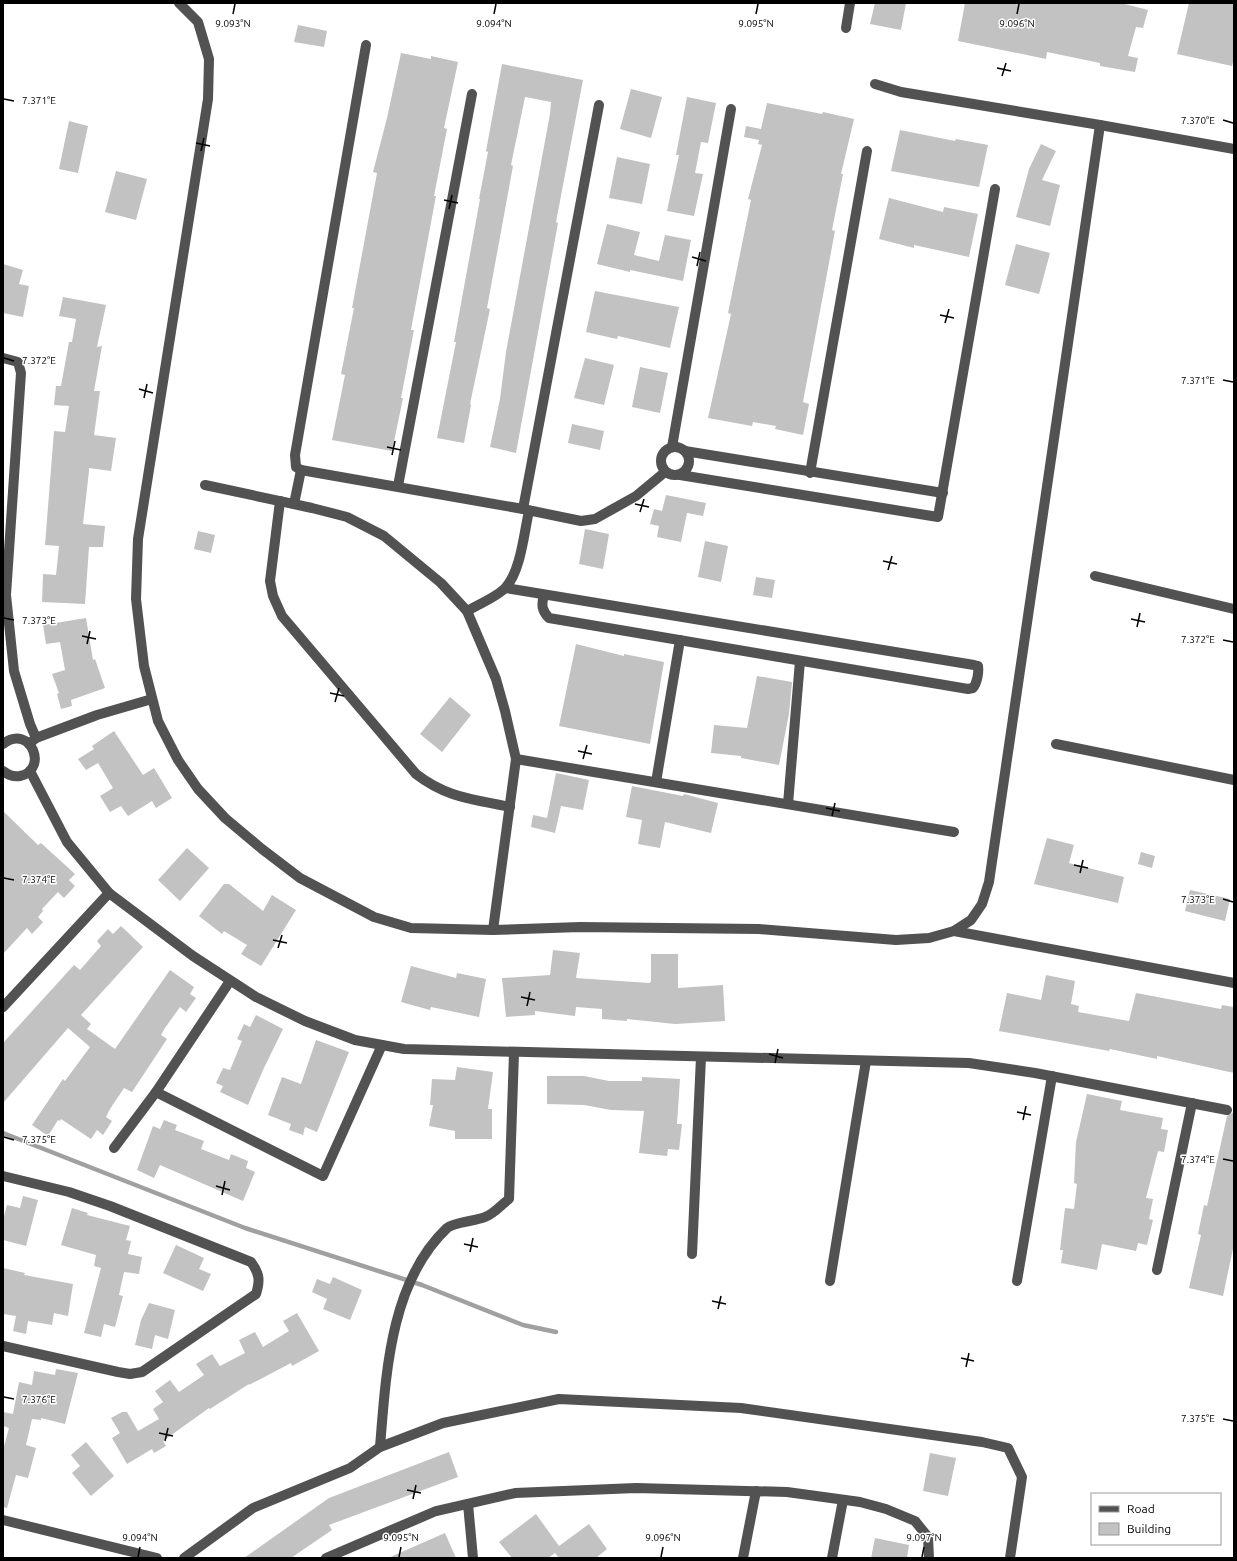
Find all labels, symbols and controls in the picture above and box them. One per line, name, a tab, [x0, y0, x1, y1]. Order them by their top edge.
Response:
text: 9.093°N	[215, 18, 251, 29]
text: 9.094°N	[476, 18, 512, 29]
text: 9.095°N	[738, 18, 774, 29]
text: 9.096°N	[999, 18, 1035, 29]
text: 7.371°E	[22, 95, 56, 106]
text: 7.370°E	[1181, 115, 1215, 126]
text: 7.372°E	[22, 355, 56, 366]
text: 7.371°E	[1181, 375, 1215, 386]
text: 7.373°E	[22, 615, 56, 626]
text: 7.372°E	[1181, 634, 1215, 645]
text: 7.374°E	[22, 874, 56, 885]
text: 7.373°E	[1181, 894, 1215, 905]
text: 7.375°E	[22, 1134, 56, 1145]
text: 7.374°E	[1181, 1154, 1215, 1165]
text: 7.376°E	[22, 1394, 56, 1405]
text: 7.375°E	[1181, 1413, 1215, 1424]
legend	[1091, 1493, 1221, 1545]
text: Road	[1127, 1502, 1155, 1515]
text: Building	[1127, 1522, 1171, 1535]
text: 9.094°N	[122, 1532, 158, 1543]
text: 9.095°N	[383, 1532, 419, 1543]
text: 9.096°N	[645, 1532, 681, 1543]
text: 9.097°N	[906, 1532, 942, 1543]

